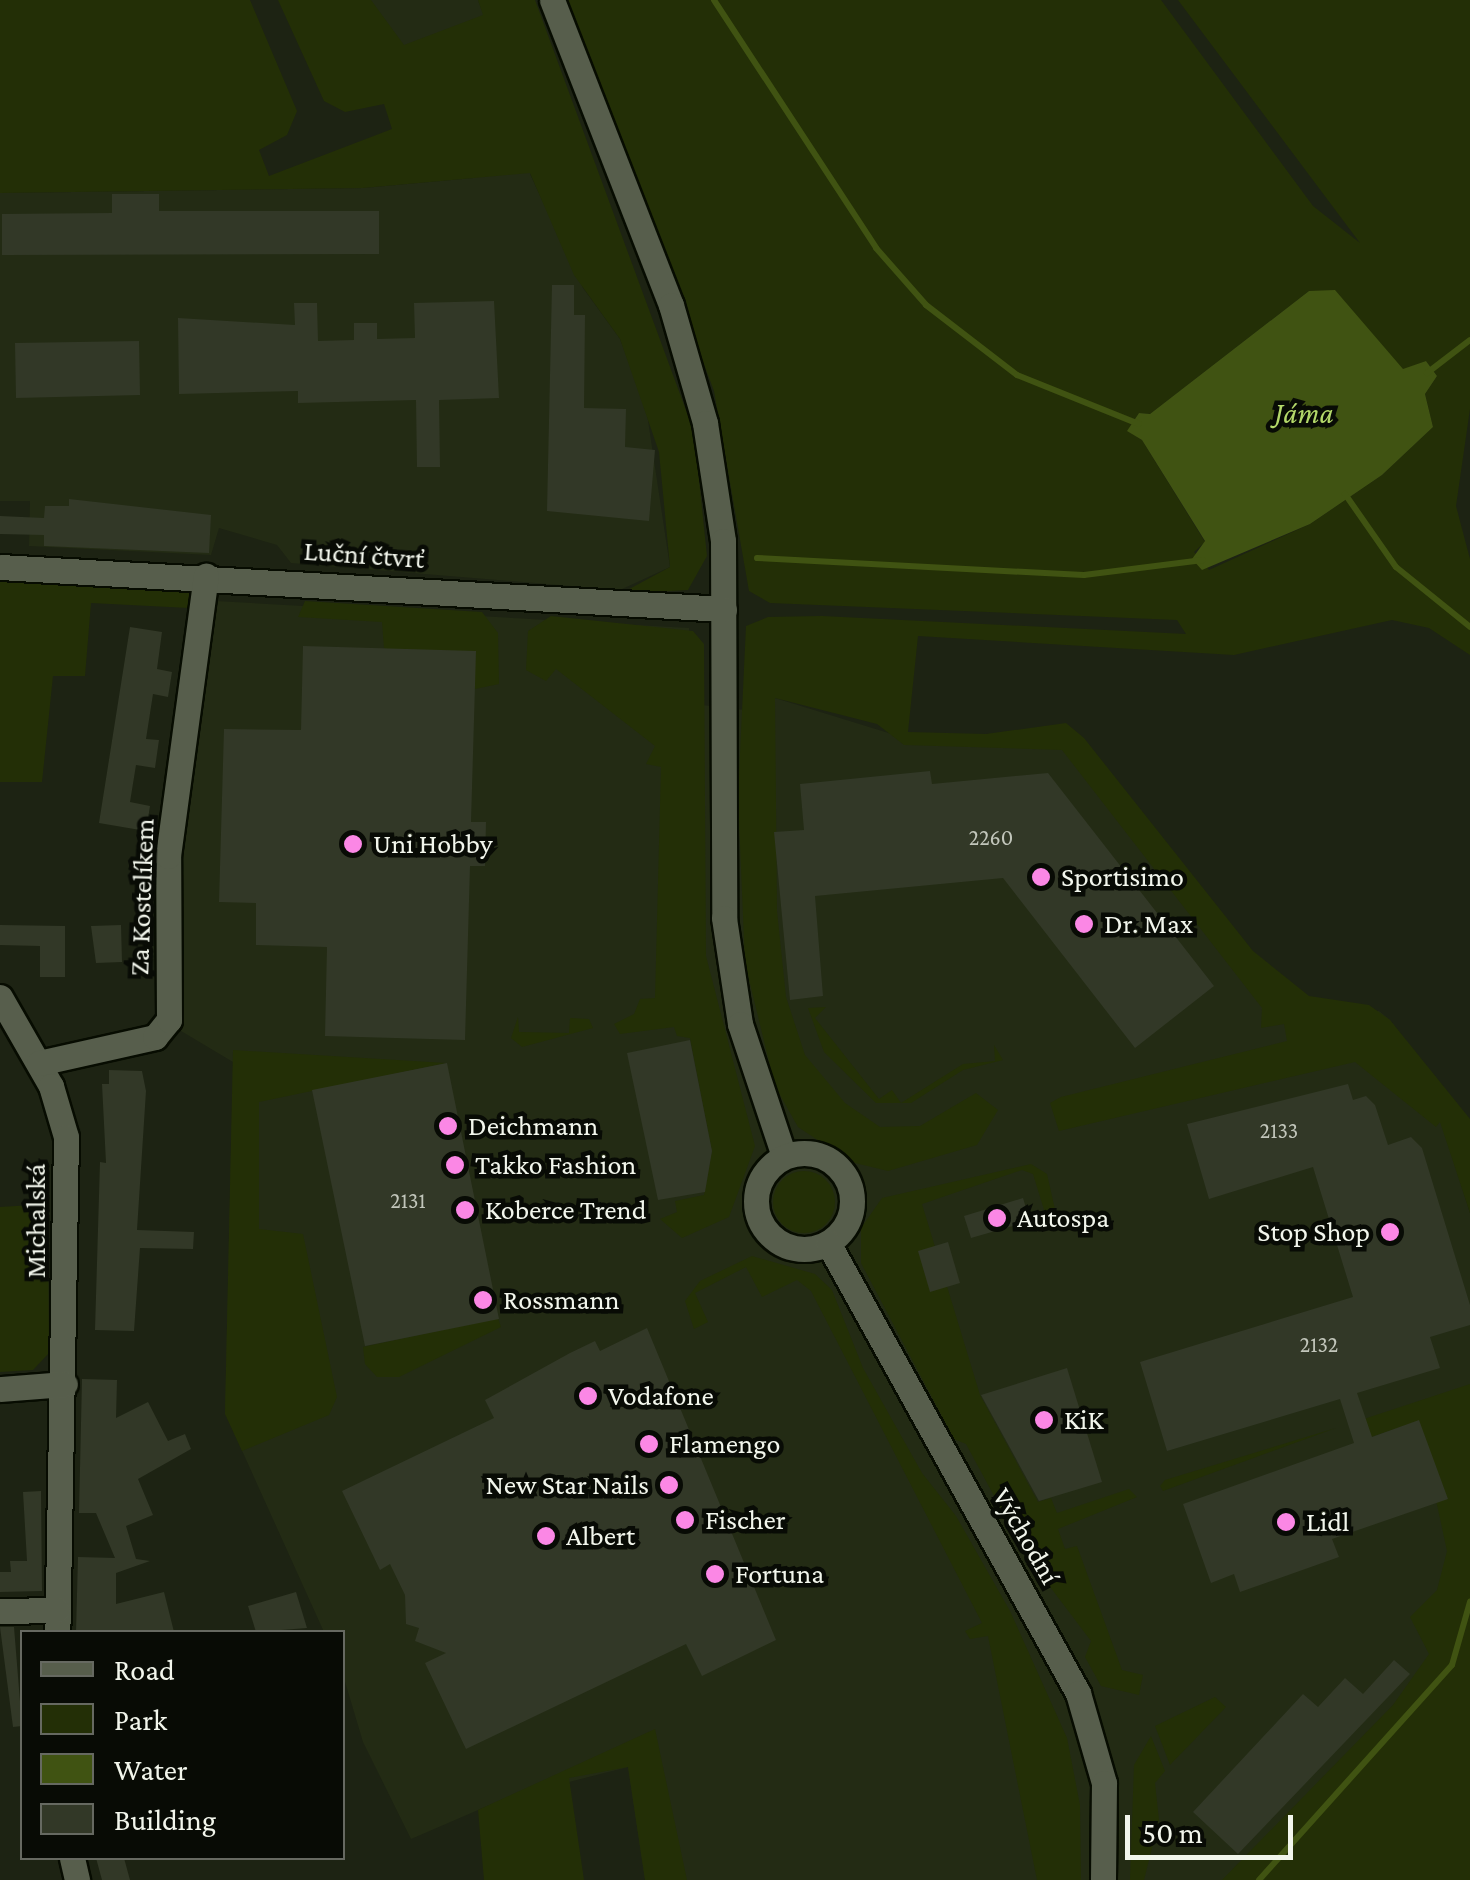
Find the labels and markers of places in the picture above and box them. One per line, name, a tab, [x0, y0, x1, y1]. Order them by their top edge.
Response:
place label: Uni Hobby	[373, 827, 493, 861]
marker: Uni Hobby	[342, 833, 364, 855]
place label: Sportisimo	[1061, 860, 1184, 894]
marker: Sportisimo	[1030, 866, 1052, 888]
place label: Dr. Max	[1104, 907, 1193, 941]
marker: Dr. Max	[1073, 913, 1095, 935]
place label: Deichmann	[468, 1109, 598, 1143]
marker: Deichmann	[437, 1115, 459, 1137]
place label: Takko Fashion	[475, 1148, 636, 1182]
marker: Takko Fashion	[444, 1154, 466, 1176]
place label: Koberce Trend	[485, 1193, 646, 1227]
marker: Koberce Trend	[454, 1199, 476, 1221]
place label: Autospa	[1017, 1201, 1109, 1235]
marker: Autospa	[986, 1207, 1008, 1229]
place label: Stop Shop	[1257, 1215, 1370, 1249]
marker: Stop Shop	[1379, 1221, 1401, 1243]
place label: Rossmann	[503, 1283, 620, 1317]
marker: Rossmann	[472, 1289, 494, 1311]
place label: Vodafone	[608, 1379, 714, 1413]
marker: Vodafone	[577, 1385, 599, 1407]
place label: KiK	[1064, 1403, 1103, 1437]
marker: KiK	[1033, 1409, 1055, 1431]
place label: Flamengo	[669, 1427, 780, 1461]
marker: Flamengo	[638, 1433, 660, 1455]
place label: New Star Nails	[485, 1468, 649, 1502]
marker: New Star Nails	[658, 1474, 680, 1496]
place label: Fischer	[705, 1503, 786, 1537]
place label: Lidl	[1306, 1505, 1349, 1539]
marker: Fischer	[674, 1509, 696, 1531]
marker: Lidl	[1275, 1511, 1297, 1533]
place label: Albert	[566, 1519, 635, 1553]
marker: Albert	[535, 1525, 557, 1547]
place label: Fortuna	[735, 1557, 824, 1591]
marker: Fortuna	[704, 1563, 726, 1585]

